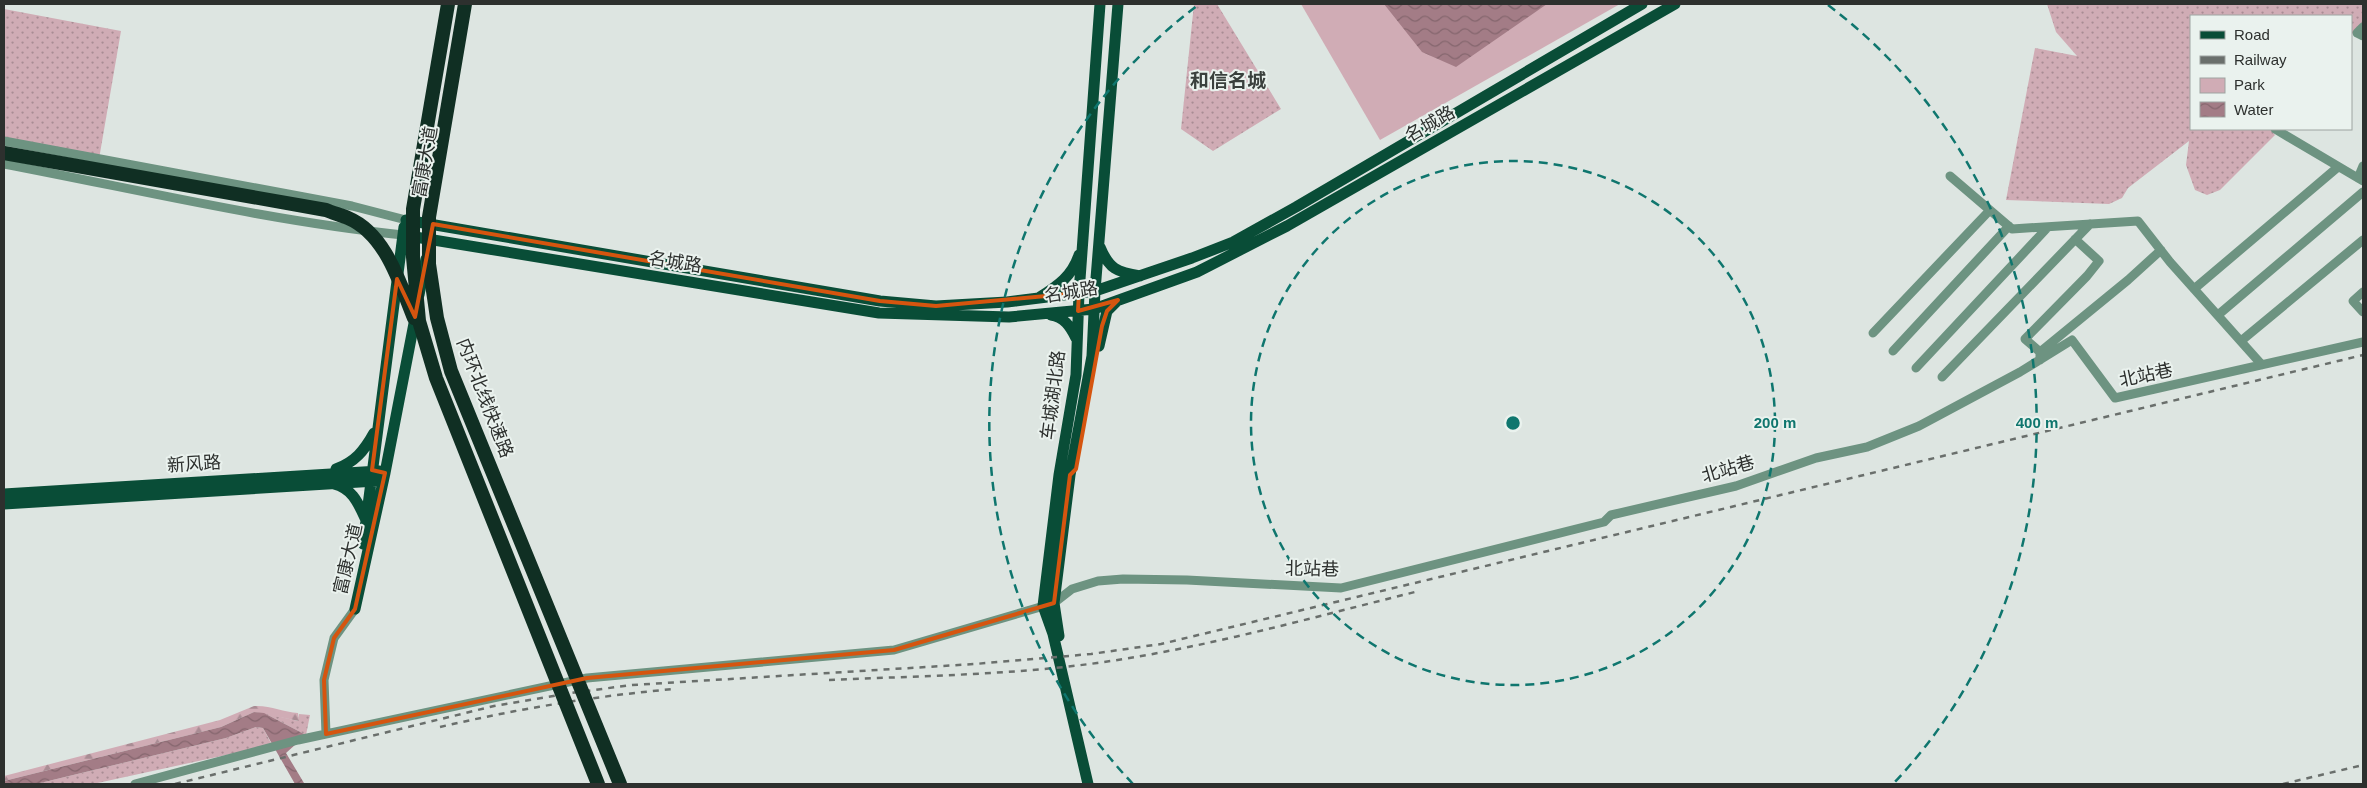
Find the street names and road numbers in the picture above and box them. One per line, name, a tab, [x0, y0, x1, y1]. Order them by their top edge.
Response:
street label: 名城路	[1402, 102, 1458, 146]
street label: 富康大道	[409, 125, 441, 199]
street label: 名城路	[647, 248, 703, 276]
street label: 名城路	[1043, 278, 1099, 306]
street label: 内环北线快速路	[453, 336, 517, 460]
street label: 车城湖北路	[1038, 349, 1068, 441]
street label: 北站巷	[2118, 360, 2174, 390]
street label: 新风路	[166, 452, 222, 476]
street label: 北站巷	[1699, 452, 1757, 486]
street label: 富康大道	[330, 522, 366, 596]
street label: 北站巷	[1285, 559, 1339, 579]

